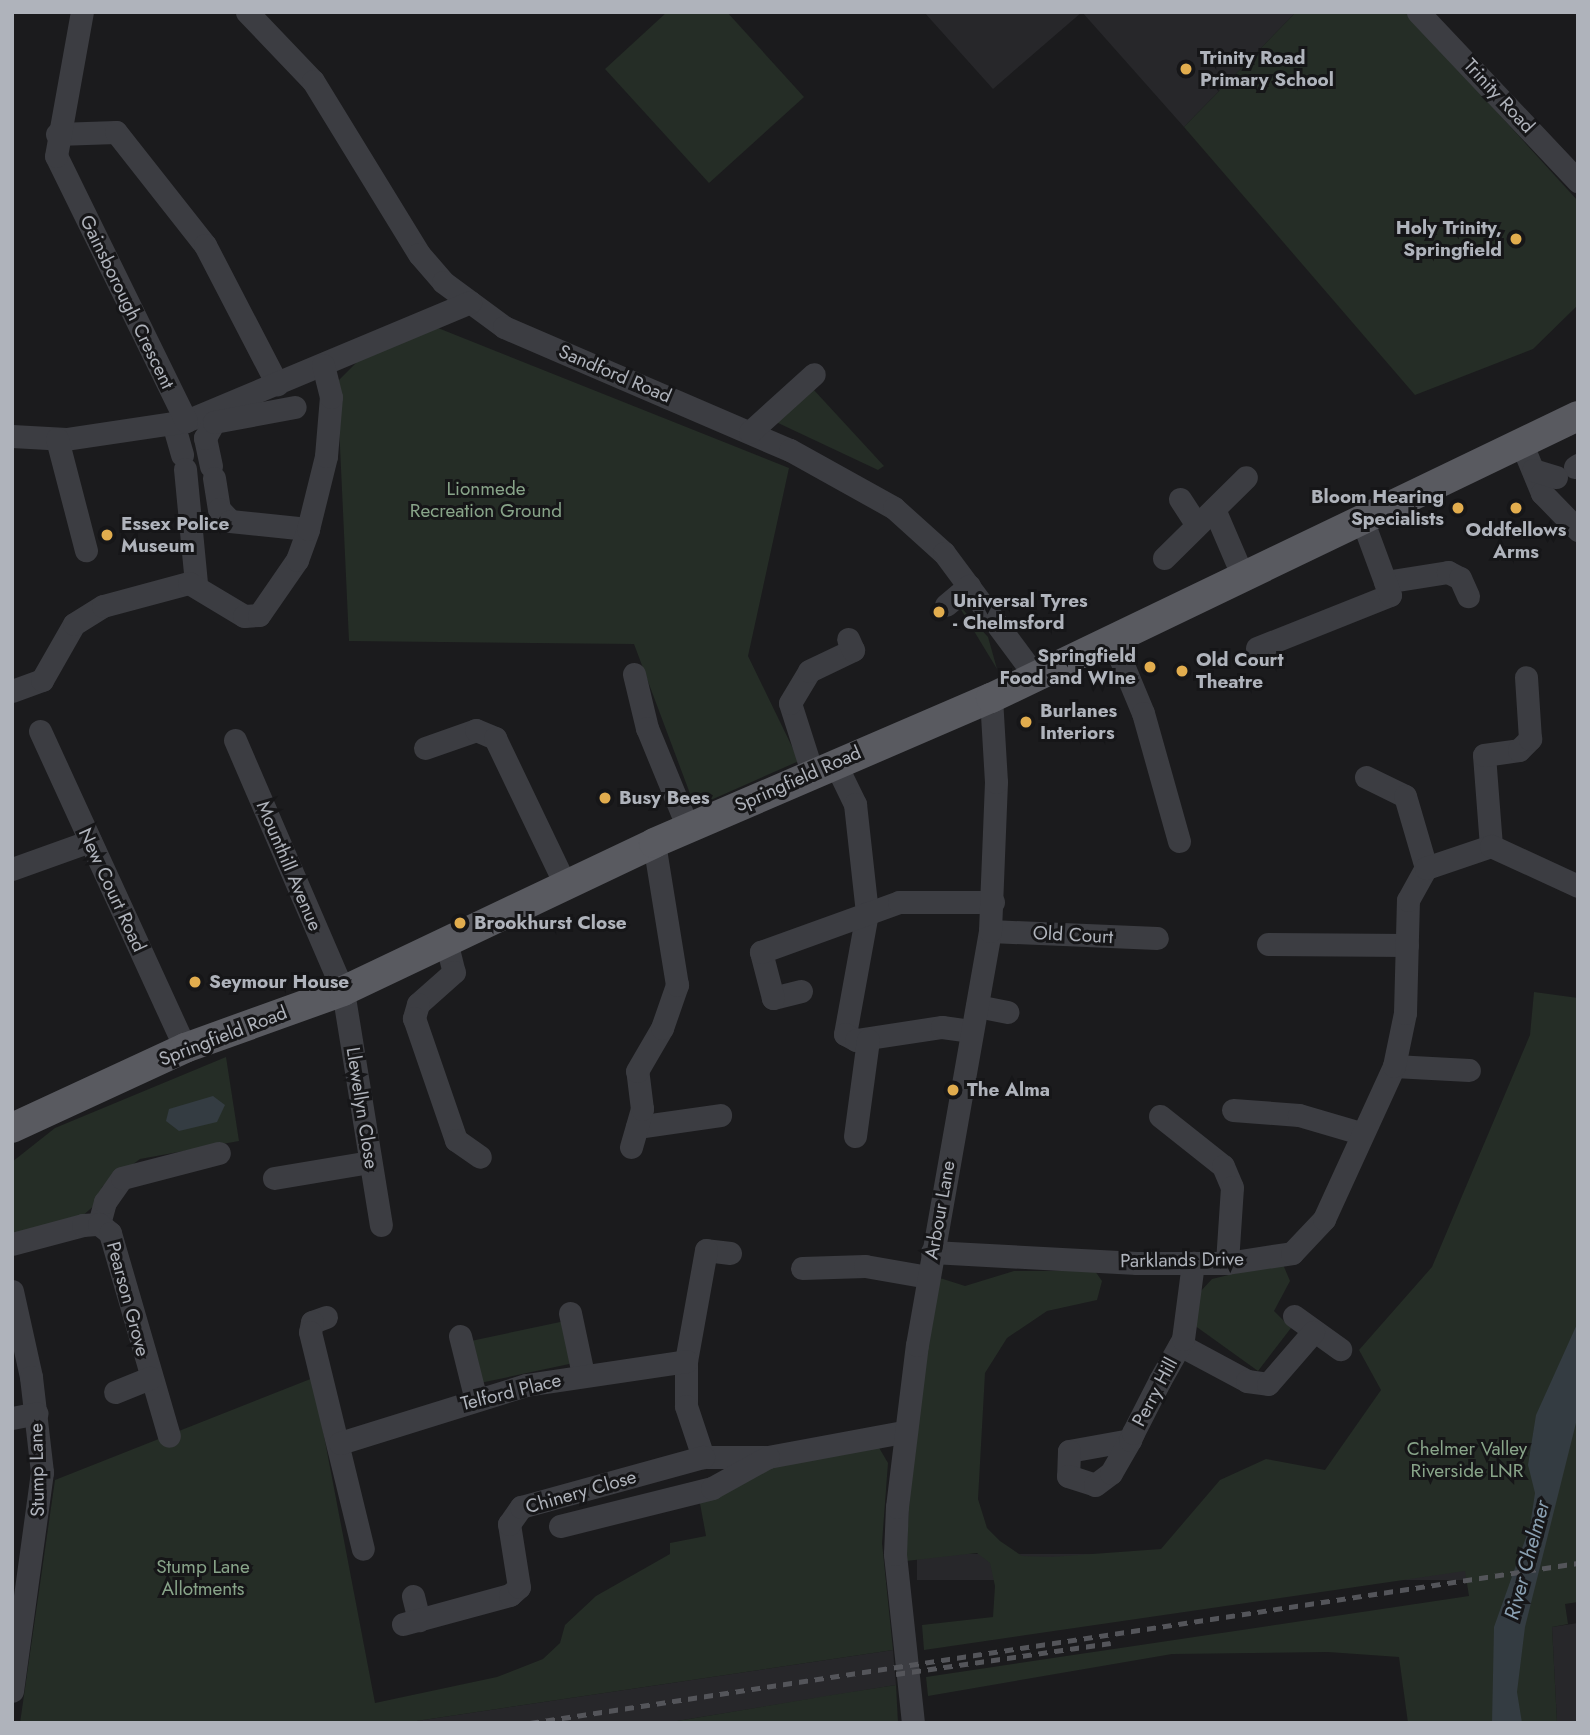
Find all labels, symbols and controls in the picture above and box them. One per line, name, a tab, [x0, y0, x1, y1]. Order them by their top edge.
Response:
place label: Trinity Road Primary School	[1200, 47, 1334, 91]
street label: Trinity Road	[1459, 54, 1539, 138]
marker: Trinity Road Primary School	[1178, 61, 1194, 77]
street label: Gainsborough Crescent	[75, 211, 179, 393]
place label: Holy Trinity, Springfield	[1396, 217, 1502, 261]
marker: Holy Trinity, Springfield	[1508, 231, 1524, 247]
street label: Sandford Road	[555, 340, 675, 408]
park label: Lionmede Recreation Ground	[410, 478, 562, 522]
place label: Bloom Hearing Specialists	[1311, 486, 1444, 530]
marker: Bloom Hearing Specialists	[1450, 500, 1466, 516]
marker: Oddfellows Arms	[1508, 500, 1524, 516]
place label: Essex Police Museum	[121, 513, 229, 557]
place label: Oddfellows Arms	[1466, 519, 1566, 563]
marker: Essex Police Museum	[99, 527, 115, 543]
place label: Universal Tyres - Chelmsford	[953, 590, 1088, 634]
marker: Universal Tyres - Chelmsford	[931, 604, 947, 620]
place label: Springfield Food and WIne	[1000, 645, 1136, 689]
place label: Old Court Theatre	[1196, 649, 1283, 693]
marker: Springfield Food and WIne	[1142, 659, 1158, 675]
marker: Old Court Theatre	[1174, 663, 1190, 679]
place label: Burlanes Interiors	[1040, 700, 1117, 744]
marker: Burlanes Interiors	[1018, 714, 1034, 730]
street label: Springfield Road	[731, 741, 865, 817]
place label: Busy Bees	[619, 787, 710, 809]
marker: Busy Bees	[597, 790, 613, 806]
street label: Mounthill Avenue	[251, 798, 327, 934]
street label: New Court Road	[73, 824, 151, 956]
place label: Brookhurst Close	[474, 912, 627, 934]
marker: Brookhurst Close	[452, 915, 468, 931]
street label: Old Court	[1032, 922, 1114, 948]
place label: Seymour House	[209, 971, 349, 993]
marker: Seymour House	[187, 974, 203, 990]
street label: Springfield Road	[156, 1001, 290, 1071]
street label: Llewellyn Close	[341, 1046, 383, 1170]
place label: The Alma	[967, 1079, 1050, 1101]
marker: The Alma	[945, 1082, 961, 1098]
street label: Arbour Lane	[920, 1159, 960, 1261]
street label: Pearson Grove	[102, 1239, 154, 1359]
street label: Parklands Drive	[1120, 1248, 1244, 1272]
street label: Perry Hill	[1127, 1354, 1183, 1430]
street label: Telford Place	[458, 1369, 564, 1415]
street label: Stump Lane	[25, 1423, 49, 1517]
park label: Chelmer Valley Riverside LNR	[1407, 1438, 1527, 1482]
street label: Chinery Close	[523, 1465, 639, 1519]
water label: River Chelmer	[1499, 1498, 1555, 1622]
park label: Stump Lane Allotments	[156, 1556, 250, 1600]

